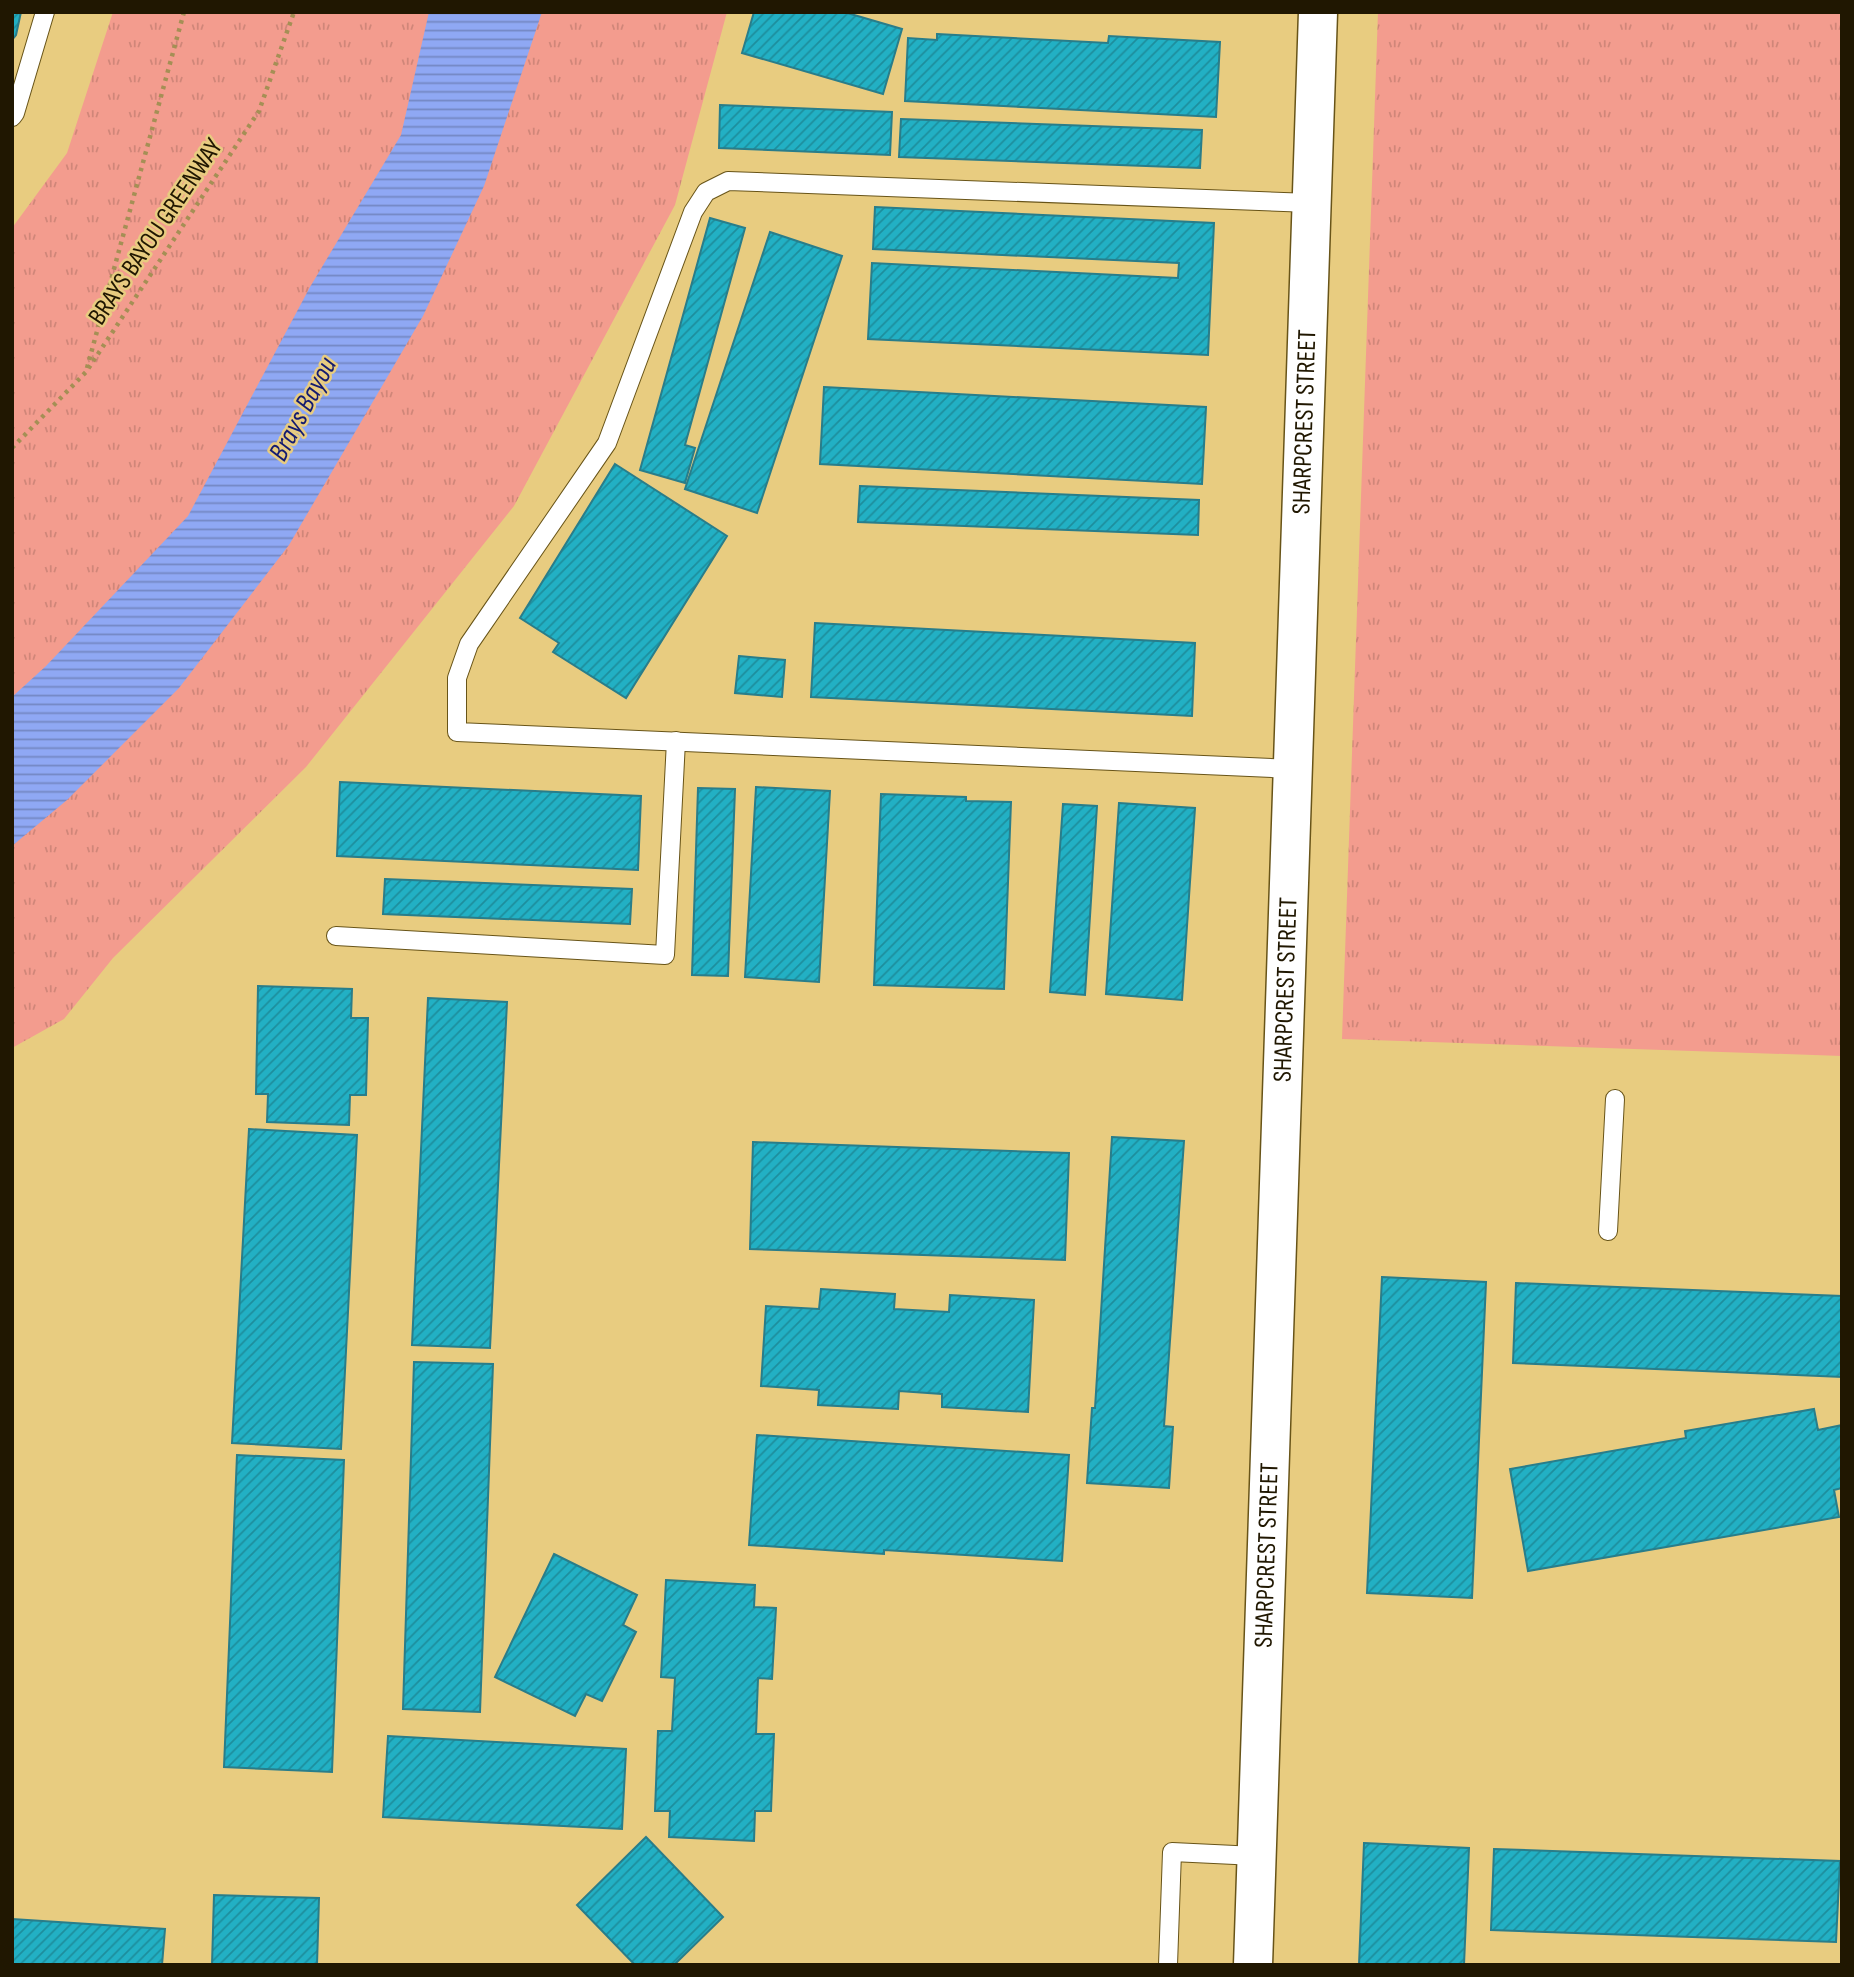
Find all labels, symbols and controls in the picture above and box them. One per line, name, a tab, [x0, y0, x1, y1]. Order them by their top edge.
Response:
street label: BRAYS BAYOU GREENWAY	[82, 133, 230, 331]
street label: SHARPCREST STREET	[1286, 329, 1323, 515]
water label: Brays Bayou	[262, 351, 344, 466]
street label: SHARPCREST STREET	[1267, 897, 1304, 1083]
street label: SHARPCREST STREET	[1248, 1462, 1285, 1648]

